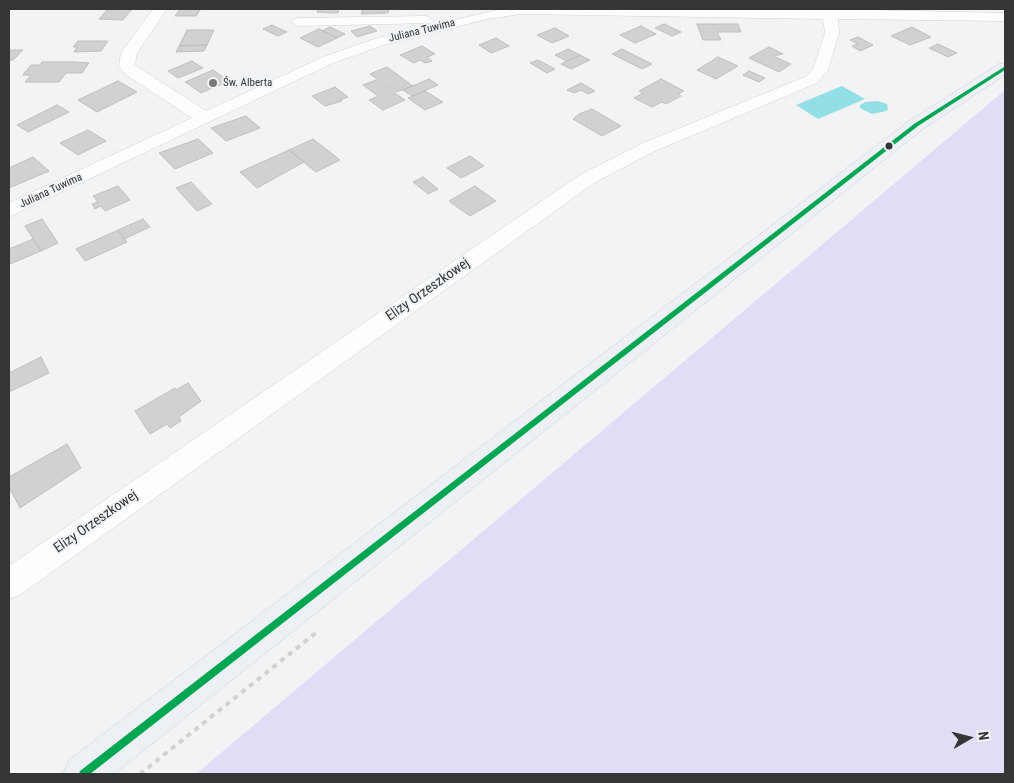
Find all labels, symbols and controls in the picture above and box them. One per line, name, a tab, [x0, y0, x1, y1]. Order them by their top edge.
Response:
street label: Juliana Tuwima	[387, 16, 457, 46]
place label: Św. Alberta	[223, 76, 272, 90]
marker: Św. Alberta	[207, 77, 219, 89]
unlabelled marker	[884, 141, 894, 151]
street label: Juliana Tuwima	[17, 171, 85, 211]
street label: Elizy Orzeszkowej	[383, 255, 473, 325]
street label: Elizy Orzeszkowej	[51, 487, 141, 557]
north arrow	[944, 713, 994, 763]
text: N	[975, 731, 992, 741]

